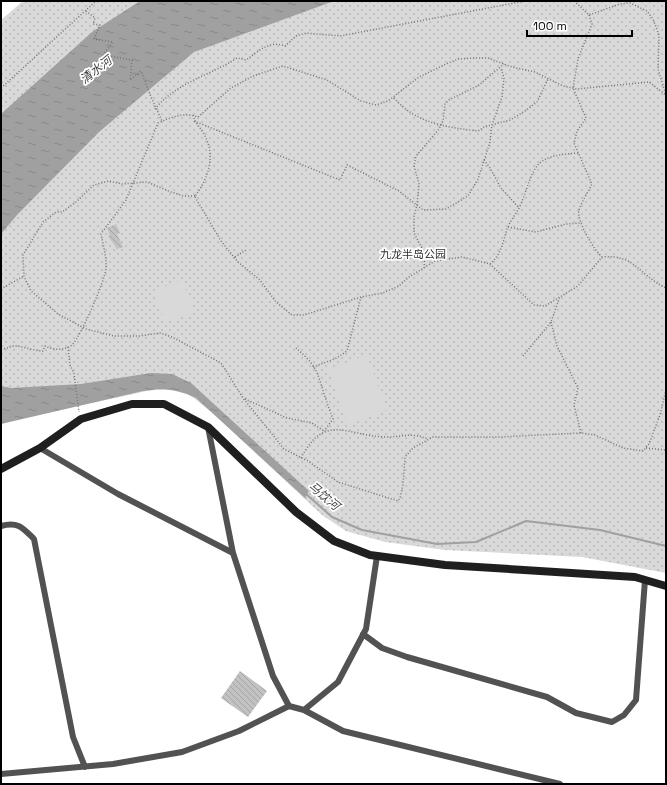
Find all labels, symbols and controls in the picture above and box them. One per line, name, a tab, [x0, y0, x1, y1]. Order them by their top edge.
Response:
scale bar	[527, 12, 632, 38]
text: 100 m	[533, 18, 567, 34]
water label: 清水河	[77, 51, 117, 87]
park label: 九龙半岛公园	[380, 247, 446, 261]
water label: 马饮河	[305, 478, 344, 515]

